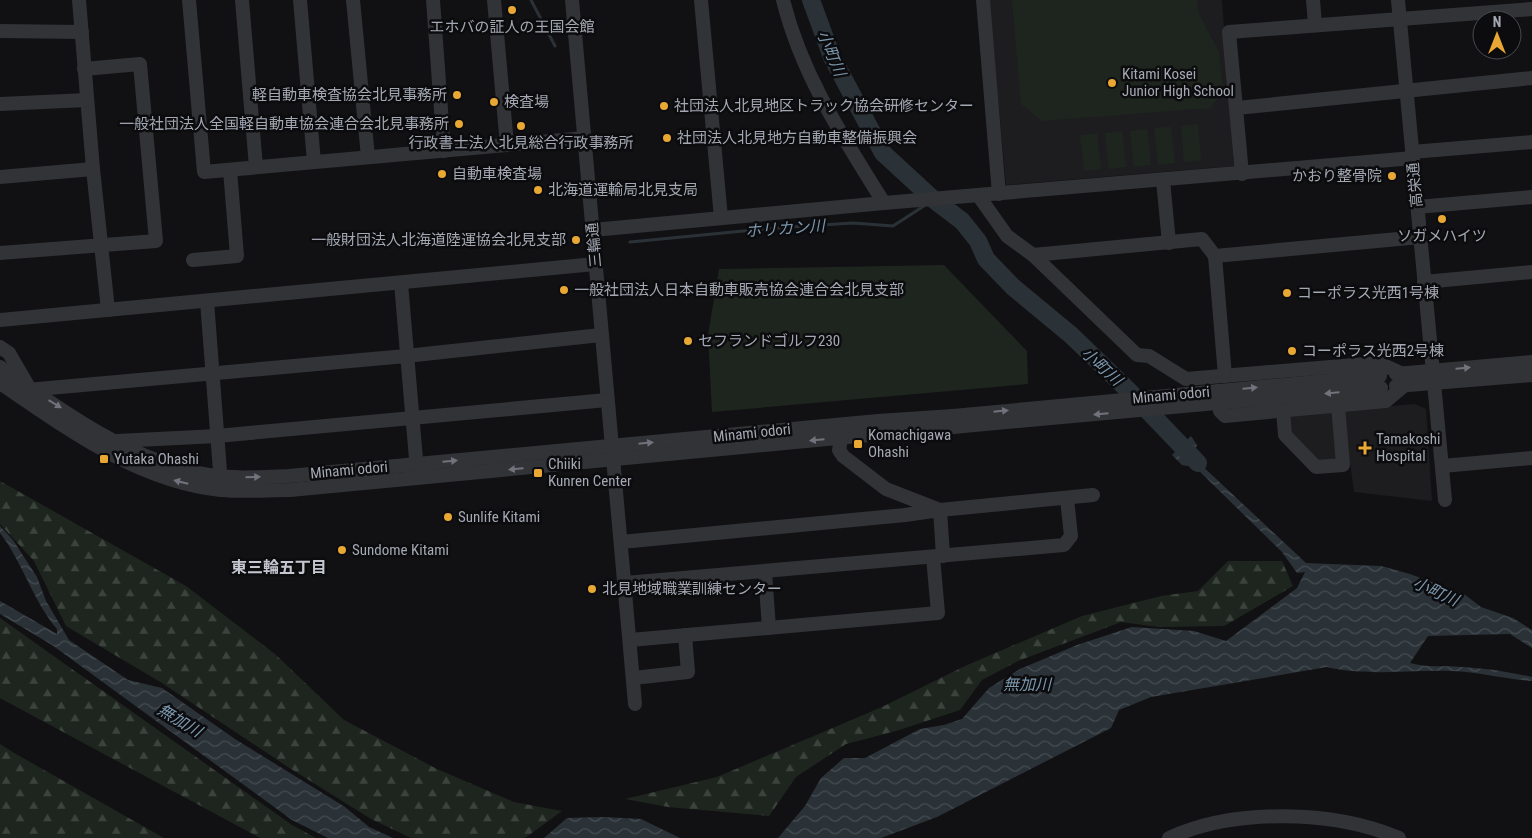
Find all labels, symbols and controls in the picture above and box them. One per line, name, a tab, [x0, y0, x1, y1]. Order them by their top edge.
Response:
marker: エホバの証人の王国会館	[506, 4, 518, 16]
north arrow	[1472, 10, 1522, 60]
text: N	[1493, 14, 1501, 30]
place label: エホバの証人の王国会館	[429, 18, 595, 36]
water label: 小町川	[813, 27, 850, 81]
place label: Kitami Kosei Junior High School	[1122, 65, 1234, 100]
marker: Kitami Kosei Junior High School	[1106, 77, 1118, 89]
place label: 軽自動車検査協会北見事務所	[252, 86, 447, 104]
marker: 軽自動車検査協会北見事務所	[451, 89, 463, 101]
place label: 検査場	[504, 93, 549, 111]
marker: 検査場	[488, 96, 500, 108]
place label: 社団法人北見地区トラック協会研修センター	[674, 97, 974, 115]
marker: 社団法人北見地区トラック協会研修センター	[658, 100, 670, 112]
place label: 一般社団法人全国軽自動車協会連合会北見事務所	[119, 115, 449, 133]
marker: 一般社団法人全国軽自動車協会連合会北見事務所	[453, 118, 465, 130]
marker: 行政書士法人北見総合行政事務所	[515, 120, 527, 132]
place label: 社団法人北見地方自動車整備振興会	[677, 129, 917, 147]
marker: 社団法人北見地方自動車整備振興会	[661, 132, 673, 144]
place label: 行政書士法人北見総合行政事務所	[408, 134, 634, 152]
street label: 高栄通	[1404, 162, 1426, 208]
place label: 自動車検査場	[452, 165, 542, 183]
place label: かおり整骨院	[1292, 167, 1382, 185]
marker: 自動車検査場	[436, 168, 448, 180]
marker: かおり整骨院	[1386, 170, 1398, 182]
place label: 北海道運輸局北見支局	[548, 181, 698, 199]
marker: 北海道運輸局北見支局	[532, 184, 544, 196]
marker: ソガメハイツ	[1436, 213, 1448, 225]
water label: ホリカン川	[744, 216, 828, 241]
street label: 三輪通	[583, 222, 605, 268]
place label: ソガメハイツ	[1397, 227, 1487, 245]
place label: 一般財団法人北海道陸運協会北見支部	[311, 231, 566, 249]
marker: 一般財団法人北海道陸運協会北見支部	[570, 234, 582, 246]
place label: 一般社団法人日本自動車販売協会連合会北見支部	[574, 281, 904, 299]
marker: 一般社団法人日本自動車販売協会連合会北見支部	[558, 284, 570, 296]
place label: コーポラス光西1号棟	[1297, 284, 1439, 302]
marker: コーポラス光西1号棟	[1281, 287, 1293, 299]
place label: セフランドゴルフ230	[698, 332, 840, 350]
marker: セフランドゴルフ230	[682, 335, 694, 347]
place label: コーポラス光西2号棟	[1302, 342, 1444, 360]
water label: 小町川	[1077, 343, 1127, 391]
marker: コーポラス光西2号棟	[1286, 345, 1298, 357]
one-way arrow	[1456, 364, 1472, 372]
street label: Minami odori	[1131, 383, 1211, 407]
one-way arrow	[1242, 384, 1258, 392]
one-way arrow	[1324, 389, 1340, 397]
one-way arrow	[48, 400, 61, 409]
one-way arrow	[994, 407, 1010, 415]
one-way arrow	[1093, 410, 1109, 418]
street label: Minami odori	[712, 420, 792, 446]
place label: Komachigawa Ohashi	[868, 426, 951, 461]
place label: Tamakoshi Hospital	[1376, 430, 1440, 465]
one-way arrow	[809, 436, 825, 444]
marker: Komachigawa Ohashi	[852, 438, 864, 450]
one-way arrow	[639, 439, 655, 447]
marker: Tamakoshi Hospital	[1358, 441, 1372, 455]
place label: Yutaka Ohashi	[114, 450, 199, 468]
marker: Yutaka Ohashi	[98, 453, 110, 465]
place label: Chiiki Kunren Center	[548, 455, 632, 490]
one-way arrow	[442, 457, 458, 465]
street label: Minami odori	[309, 458, 389, 482]
one-way arrow	[508, 465, 524, 473]
marker: Chiiki Kunren Center	[532, 467, 544, 479]
one-way arrow	[245, 473, 261, 481]
one-way arrow	[173, 478, 188, 486]
place label: Sunlife Kitami	[458, 508, 540, 526]
marker: Sunlife Kitami	[442, 511, 454, 523]
place label: Sundome Kitami	[352, 541, 449, 559]
marker: Sundome Kitami	[336, 544, 348, 556]
district label: 東三輪五丁目	[231, 558, 327, 577]
water label: 小町川	[1410, 573, 1463, 611]
place label: 北見地域職業訓練センター	[602, 580, 782, 598]
marker: 北見地域職業訓練センター	[586, 583, 598, 595]
water label: 無加川	[1003, 675, 1053, 694]
water label: 無加川	[154, 700, 207, 742]

